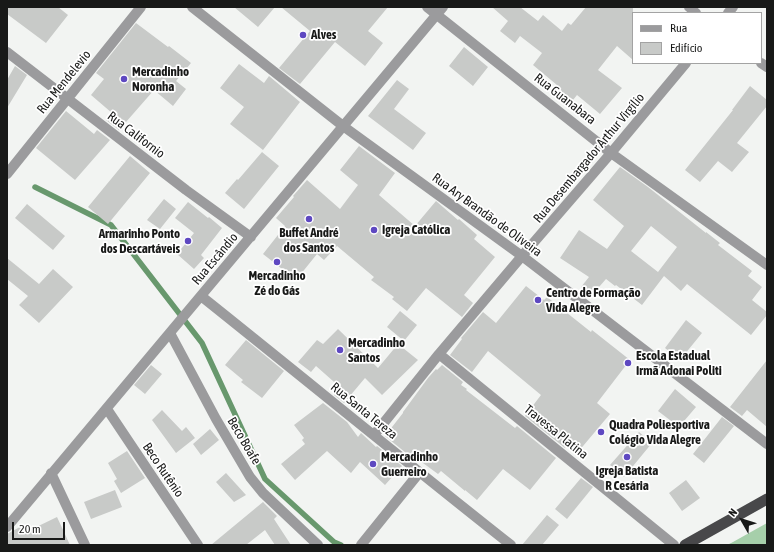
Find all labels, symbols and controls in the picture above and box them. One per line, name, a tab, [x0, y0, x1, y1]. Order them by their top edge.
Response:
legend	[632, 12, 762, 64]
text: Rua	[670, 21, 687, 35]
place label: Alves	[311, 27, 336, 43]
marker: Alves	[298, 30, 308, 40]
text: Edifício	[670, 41, 702, 55]
street label: Rua Mendelevio	[34, 47, 94, 117]
place label: Mercadinho Noronha	[132, 64, 189, 95]
street label: Rua Guanabara	[531, 70, 599, 128]
marker: Mercadinho Noronha	[119, 74, 129, 84]
street label: Rua Desembargador Arthur Virgílio	[530, 90, 648, 226]
street label: Rua Californio	[104, 108, 168, 162]
street label: Rua Ary Brandão de Oliveira	[429, 170, 545, 260]
marker: Buffet André dos Santos	[304, 214, 314, 224]
place label: Igreja Católica	[382, 222, 450, 238]
place label: Buffet André dos Santos	[279, 225, 339, 256]
marker: Igreja Católica	[369, 225, 379, 235]
place label: Armarinho Ponto dos Descartáveis	[99, 226, 180, 257]
street label: Rua Escândio	[189, 230, 241, 288]
marker: Armarinho Ponto dos Descartáveis	[183, 236, 193, 246]
marker: Mercadinho Zé do Gás	[272, 257, 282, 267]
place label: Mercadinho Zé do Gás	[248, 268, 306, 299]
place label: Centro de Formação Vida Alegre	[546, 285, 641, 316]
marker: Centro de Formação Vida Alegre	[533, 295, 543, 305]
place label: Mercadinho Santos	[348, 335, 405, 366]
marker: Mercadinho Santos	[335, 345, 345, 355]
place label: Escola Estadual Irmã Adonai Politi	[636, 348, 722, 379]
marker: Escola Estadual Irmã Adonai Politi	[623, 358, 633, 368]
street label: Rua Santa Tereza	[328, 379, 400, 443]
street label: Travessa Platina	[521, 402, 591, 462]
street label: Beco Boafe	[224, 414, 264, 468]
place label: Quadra Poliesportiva Colégio Vida Alegre	[609, 417, 710, 448]
marker: Quadra Poliesportiva Colégio Vida Alegre	[596, 427, 606, 437]
street label: Beco Rutênio	[139, 440, 187, 500]
place label: Mercadinho Guerreiro	[381, 449, 438, 480]
marker: Igreja Batista R Cesária	[622, 452, 632, 462]
marker: Mercadinho Guerreiro	[368, 459, 378, 469]
place label: Igreja Batista R Cesária	[596, 463, 658, 494]
north arrow	[722, 500, 762, 540]
text: N	[726, 506, 739, 519]
scale bar	[14, 514, 67, 540]
text: 20 m	[19, 522, 41, 536]

